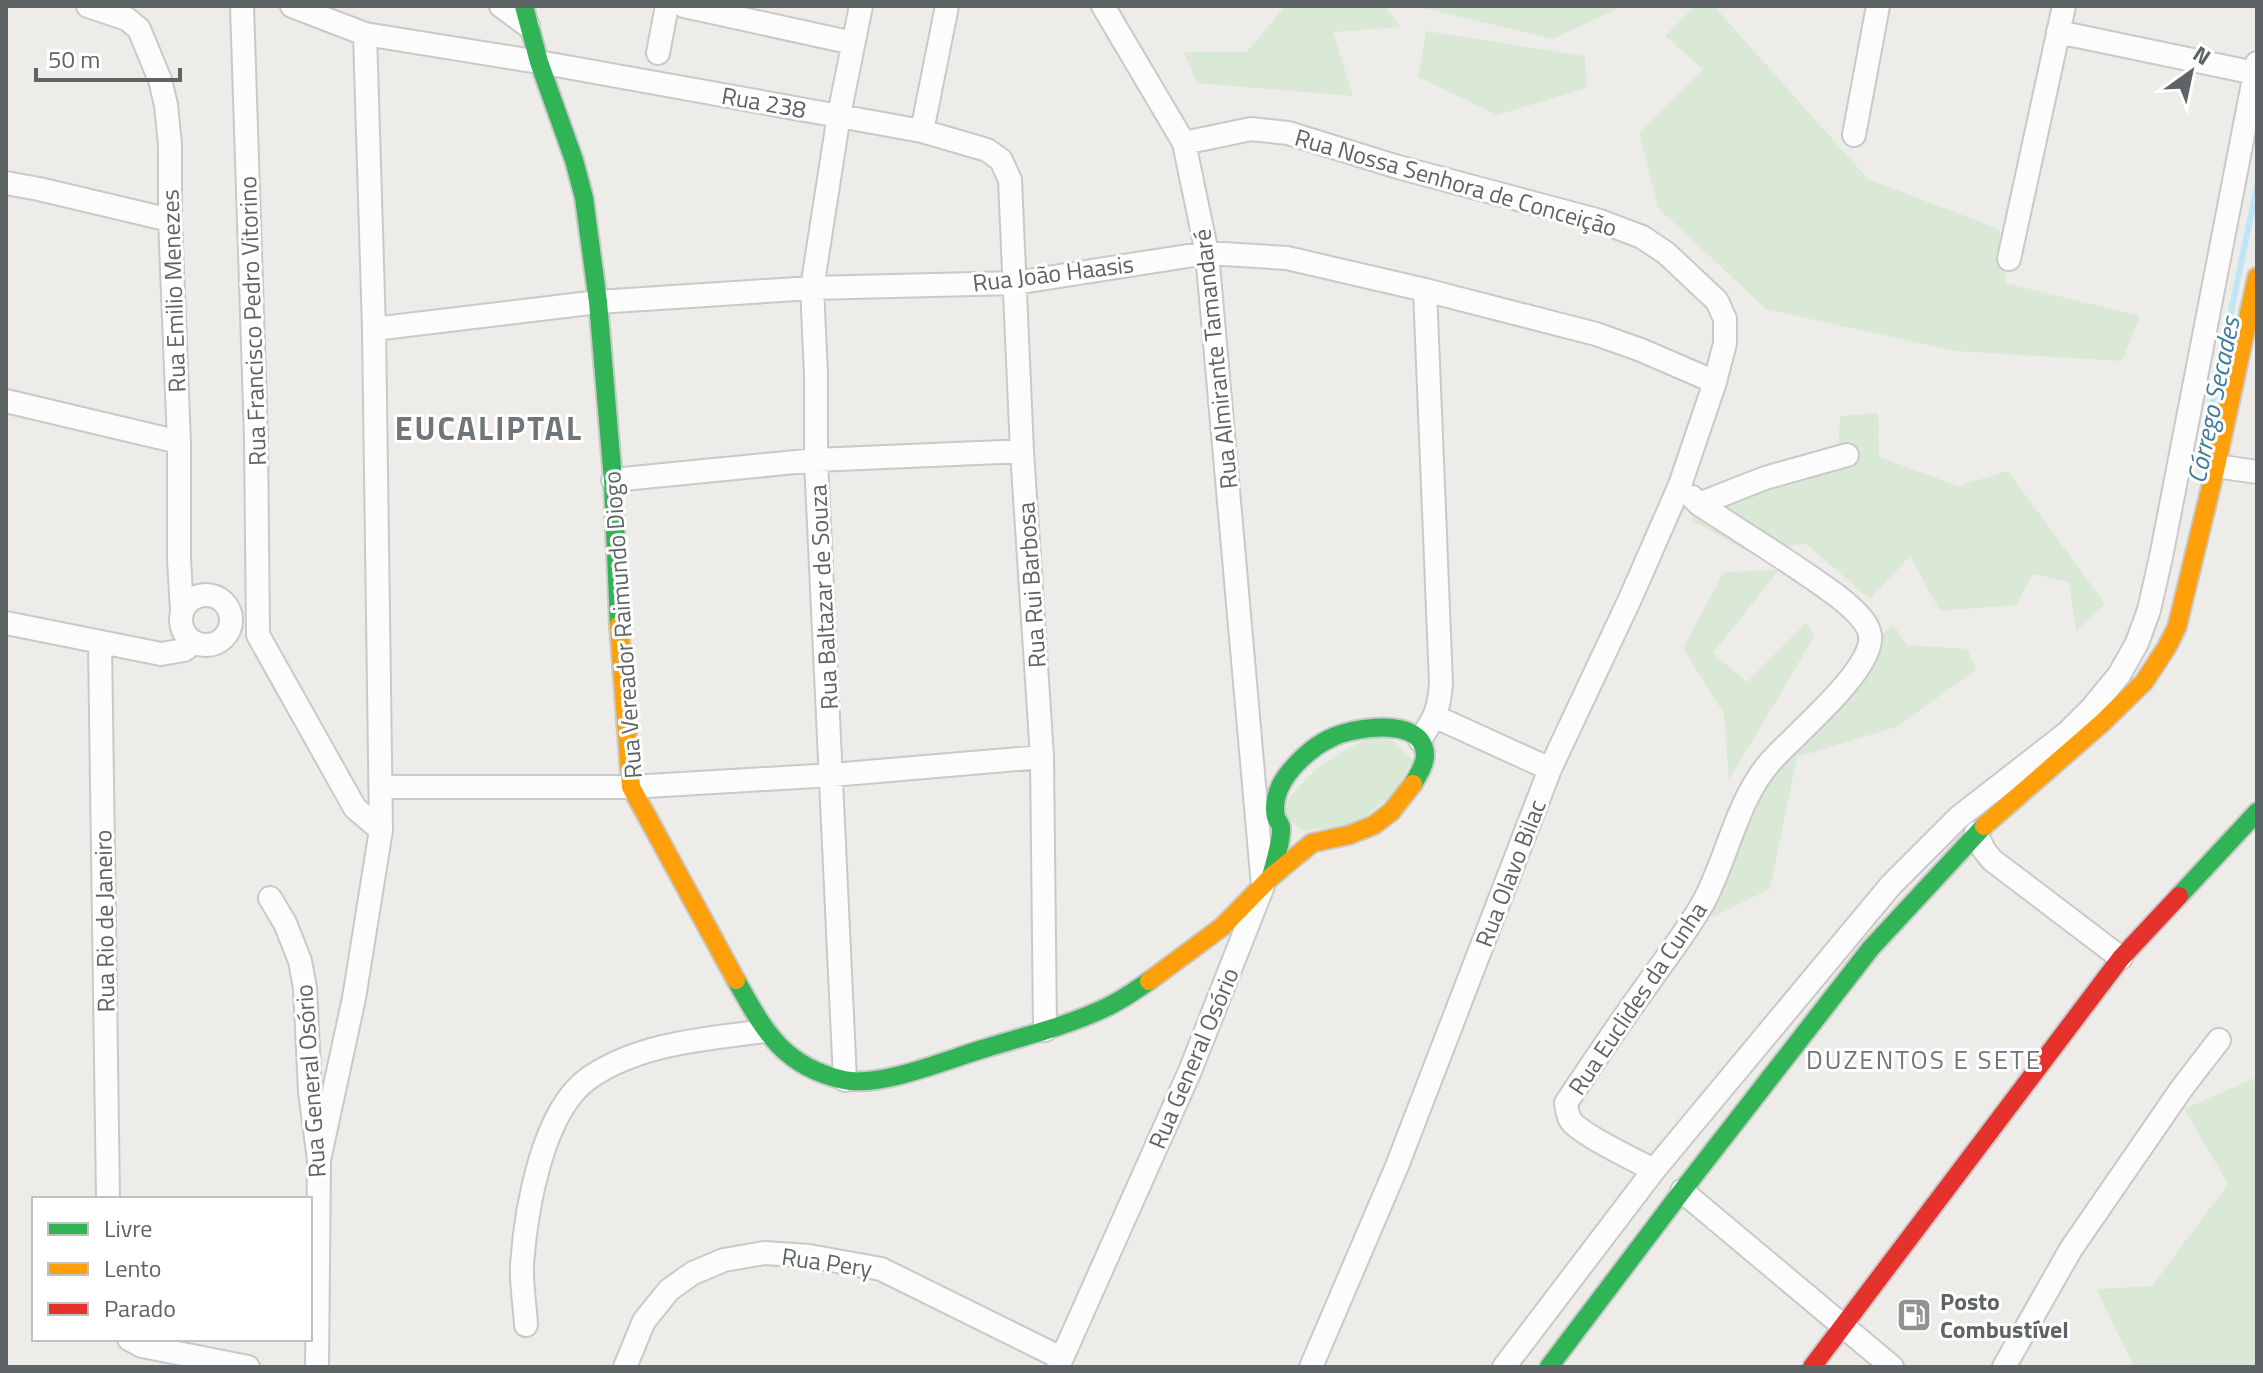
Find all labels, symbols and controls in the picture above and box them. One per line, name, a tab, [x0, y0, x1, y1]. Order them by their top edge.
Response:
scale bar	[36, 32, 180, 82]
north arrow	[2151, 32, 2231, 112]
text: N	[2186, 37, 2218, 74]
text: 50 m	[48, 41, 100, 77]
street label: Rua 238	[719, 77, 809, 127]
street label: Rua Nossa Senhora de Conceição	[1291, 119, 1621, 245]
street label: Rua Francisco Pedro Vitorino	[229, 176, 275, 466]
street label: Rua Emilio Menezes	[151, 189, 195, 393]
street label: Rua Almirante Tamandaré	[1183, 227, 1247, 491]
street label: Rua João Haasis	[970, 245, 1136, 301]
water label: Córrego Secades	[2176, 311, 2250, 487]
district label: EUCALIPTAL	[395, 404, 583, 452]
street label: Rua Vereador Raimundo Diogo	[593, 470, 651, 780]
street label: Rua Baltazar de Souza	[799, 483, 847, 711]
street label: Rua Rui Barbosa	[1007, 501, 1055, 669]
street label: Rua Olavo Bilac	[1465, 794, 1555, 952]
street label: Rua Rio de Janeiro	[84, 829, 124, 1013]
street label: Rua Euclides da Cunha	[1559, 894, 1715, 1102]
street label: Rua General Osório	[1139, 962, 1247, 1154]
street label: Rua General Osório	[285, 983, 335, 1179]
district label: DUZENTOS E SETE	[1806, 1040, 2042, 1079]
legend	[32, 1197, 312, 1341]
text: Livre	[104, 1210, 152, 1246]
street label: Rua Pery	[779, 1238, 875, 1286]
text: Lento	[104, 1250, 161, 1286]
place label: Posto Combustível	[1940, 1283, 2069, 1347]
text: Parado	[104, 1290, 176, 1326]
fuel station icon: Posto Combustível	[1895, 1296, 1933, 1334]

